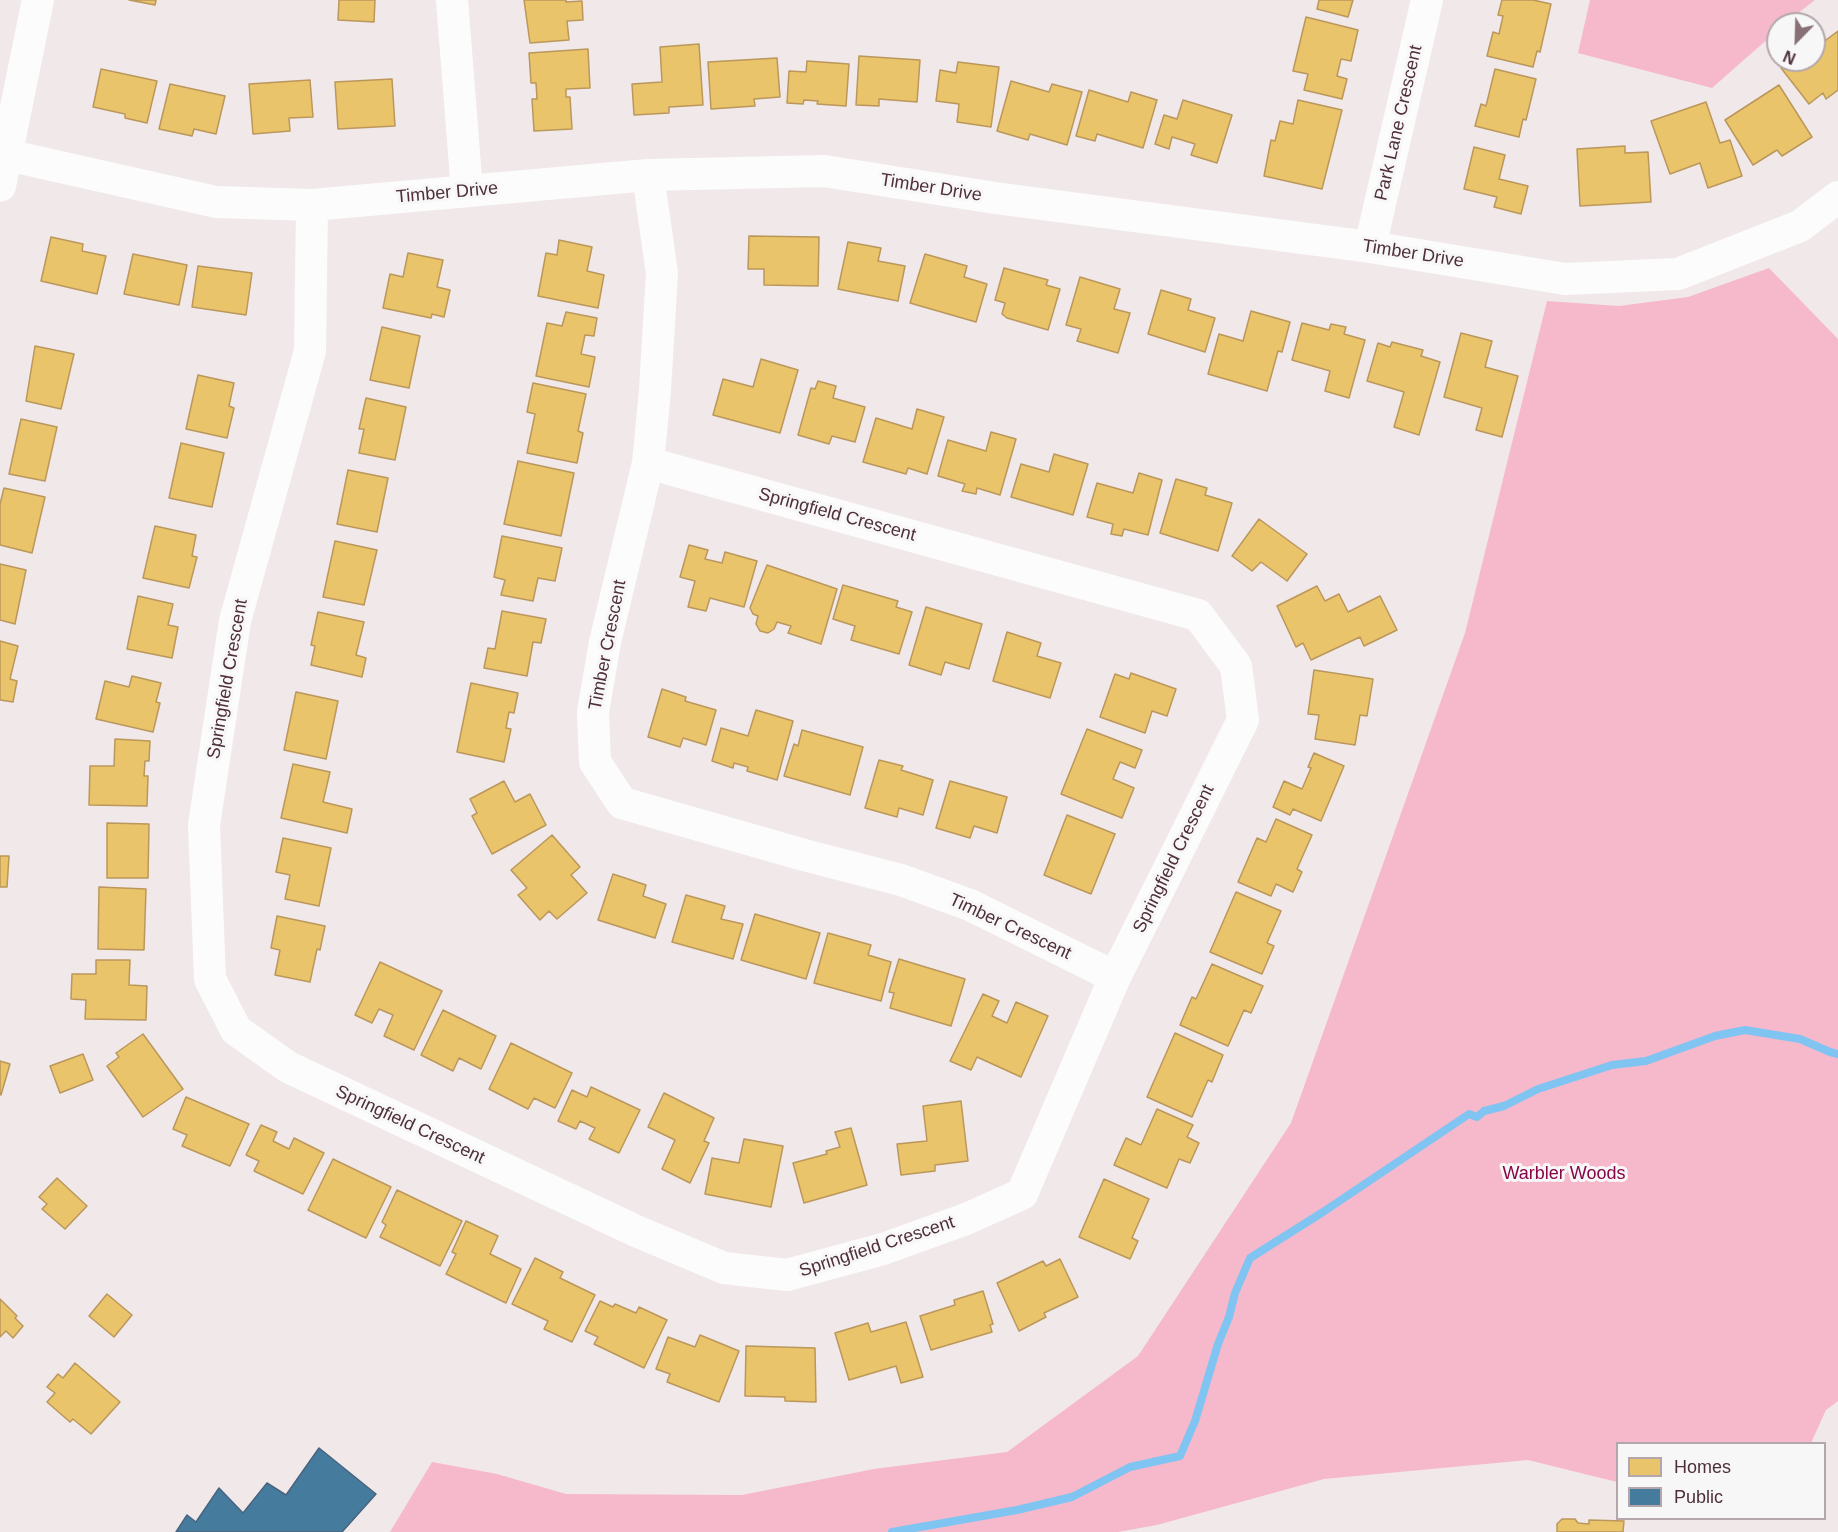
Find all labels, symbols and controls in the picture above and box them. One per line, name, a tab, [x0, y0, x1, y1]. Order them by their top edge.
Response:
north arrow	[1766, 12, 1826, 72]
street label: Park Lane Crescent	[1371, 43, 1427, 203]
text: N	[1781, 47, 1798, 67]
street label: Timber Drive	[879, 169, 983, 207]
street label: Timber Drive	[395, 178, 499, 208]
street label: Timber Drive	[1361, 235, 1465, 273]
street label: Springfield Crescent	[756, 484, 918, 546]
street label: Timber Crescent	[585, 578, 631, 712]
street label: Springfield Crescent	[203, 597, 253, 761]
street label: Springfield Crescent	[1129, 781, 1219, 937]
street label: Timber Crescent	[945, 889, 1075, 965]
street label: Springfield Crescent	[332, 1081, 488, 1169]
park label: Warbler Woods	[1502, 1163, 1626, 1185]
street label: Springfield Crescent	[797, 1212, 957, 1282]
legend	[1616, 1442, 1826, 1520]
text: Homes	[1674, 1457, 1731, 1477]
text: Public	[1674, 1487, 1723, 1507]

